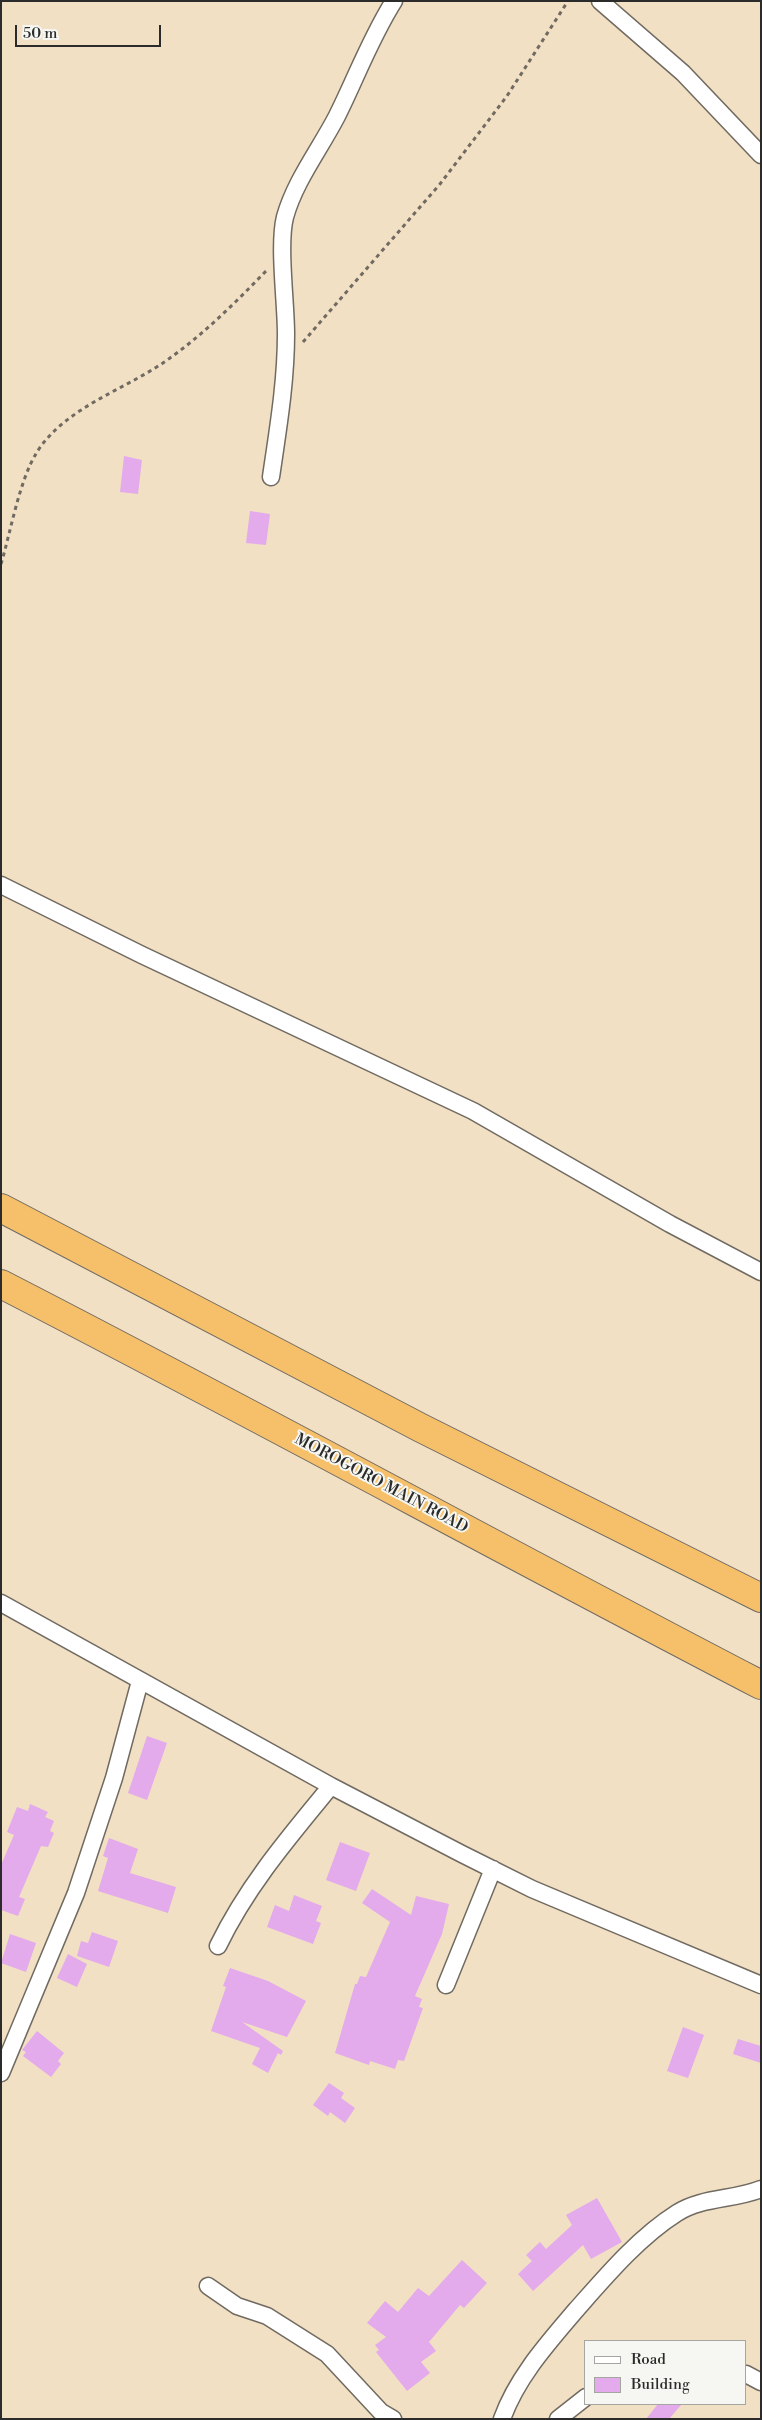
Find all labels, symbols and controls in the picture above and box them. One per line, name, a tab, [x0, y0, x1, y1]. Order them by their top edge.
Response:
scale bar	[18, 15, 164, 47]
text: 50 m	[23, 24, 57, 43]
street label: MOROGORO MAIN ROAD	[291, 1430, 471, 1538]
legend	[584, 2340, 747, 2405]
text: Road	[631, 2350, 666, 2369]
text: Building	[631, 2375, 690, 2394]

